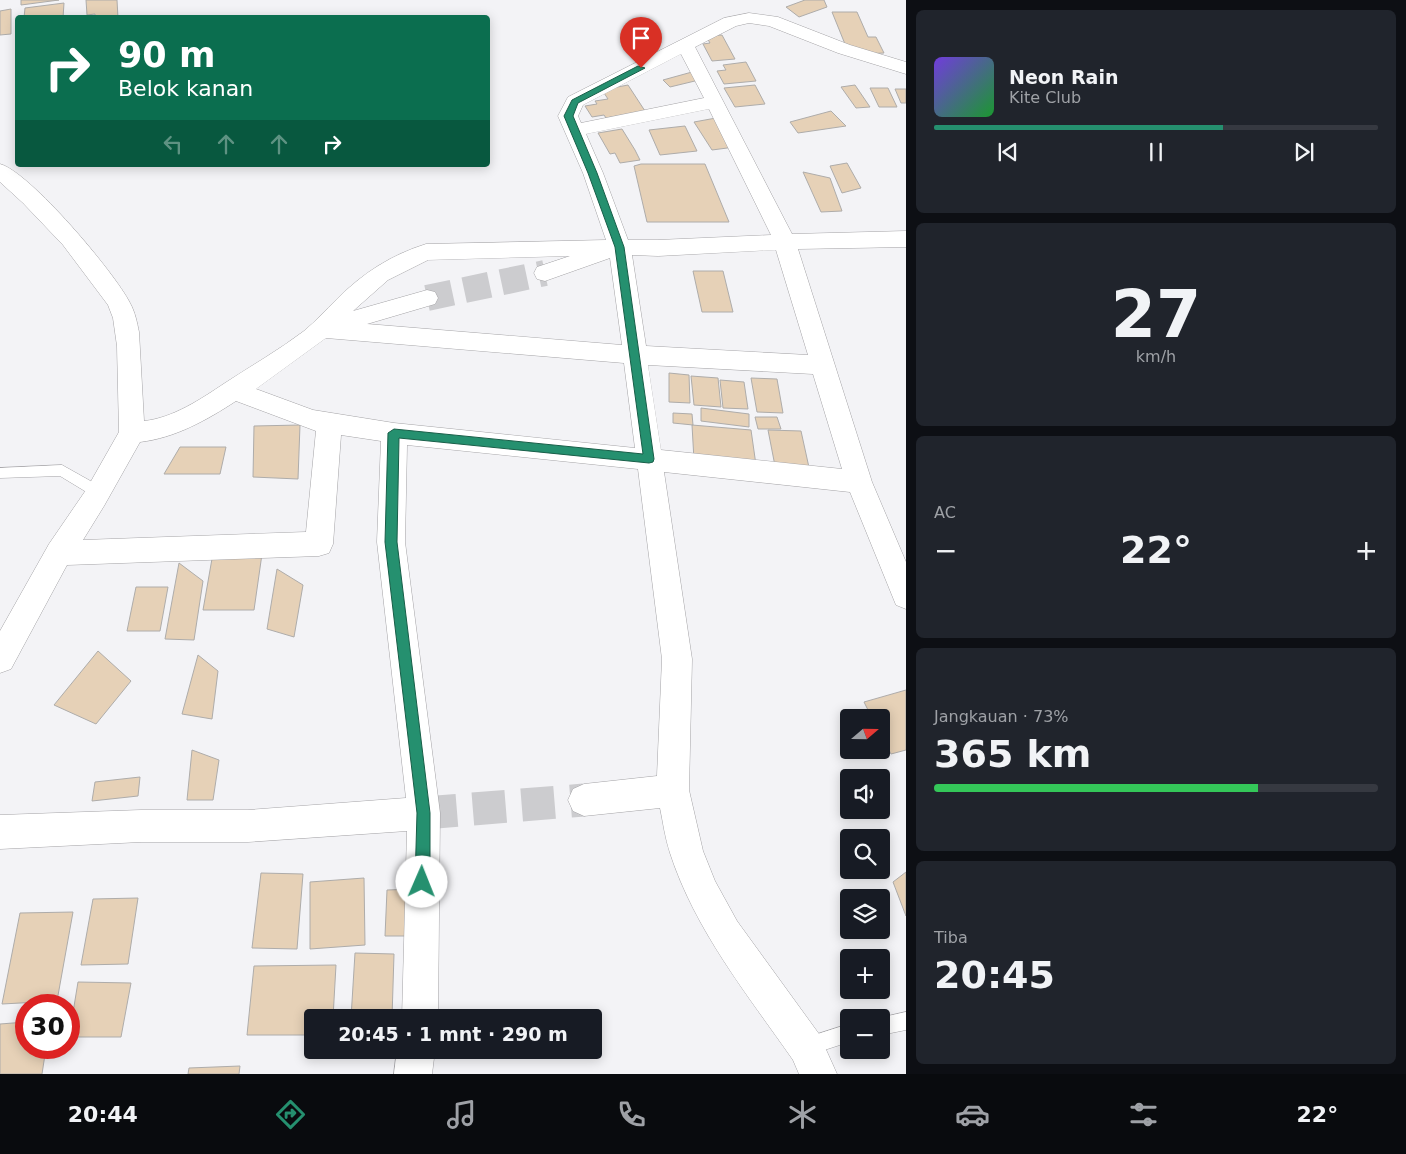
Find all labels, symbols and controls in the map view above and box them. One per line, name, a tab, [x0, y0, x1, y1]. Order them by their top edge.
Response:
pin	[620, 17, 662, 68]
icon: arrive	[627, 24, 655, 52]
icon: right	[35, 35, 100, 100]
text: 90 m	[118, 35, 215, 75]
text: Neon Rain	[1009, 66, 1118, 88]
text: Belok kanan	[118, 76, 253, 101]
text: Kite Club	[1009, 88, 1081, 107]
icon: left	[159, 130, 187, 158]
icon: ahead	[212, 130, 240, 158]
icon: ahead	[265, 130, 293, 158]
icon: right	[318, 130, 346, 158]
icon: previous	[994, 138, 1022, 166]
icon: pause	[1142, 138, 1170, 166]
icon: next	[1290, 138, 1318, 166]
text: 27	[1111, 277, 1201, 352]
text: km/h	[1136, 347, 1176, 366]
text: AC	[934, 503, 956, 522]
text: 22°	[1120, 528, 1192, 572]
text: −	[934, 534, 957, 567]
text: +	[1355, 534, 1378, 567]
text: Jangkauan · 73%	[934, 707, 1069, 726]
north arrow	[840, 709, 890, 759]
map controls	[840, 709, 890, 1059]
text: 365 km	[934, 732, 1091, 776]
button: sound	[840, 769, 890, 819]
button: search	[840, 829, 890, 879]
position arrow	[395, 855, 447, 907]
button: layers	[840, 889, 890, 939]
text: Tiba	[934, 928, 968, 947]
button: +	[840, 949, 890, 999]
text: 20:45	[934, 953, 1055, 997]
speed limit sign: 30	[15, 994, 80, 1059]
button: −	[840, 1009, 890, 1059]
text: 20:45 · 1 mnt · 290 m	[338, 1023, 568, 1045]
icon: directions	[273, 1097, 308, 1132]
icon: music	[444, 1097, 479, 1132]
icon: phone	[614, 1097, 649, 1132]
icon: climate	[785, 1097, 820, 1132]
icon: car	[955, 1097, 990, 1132]
icon: filters	[1126, 1097, 1161, 1132]
text: 20:44	[68, 1102, 138, 1127]
text: 22°	[1297, 1102, 1338, 1127]

